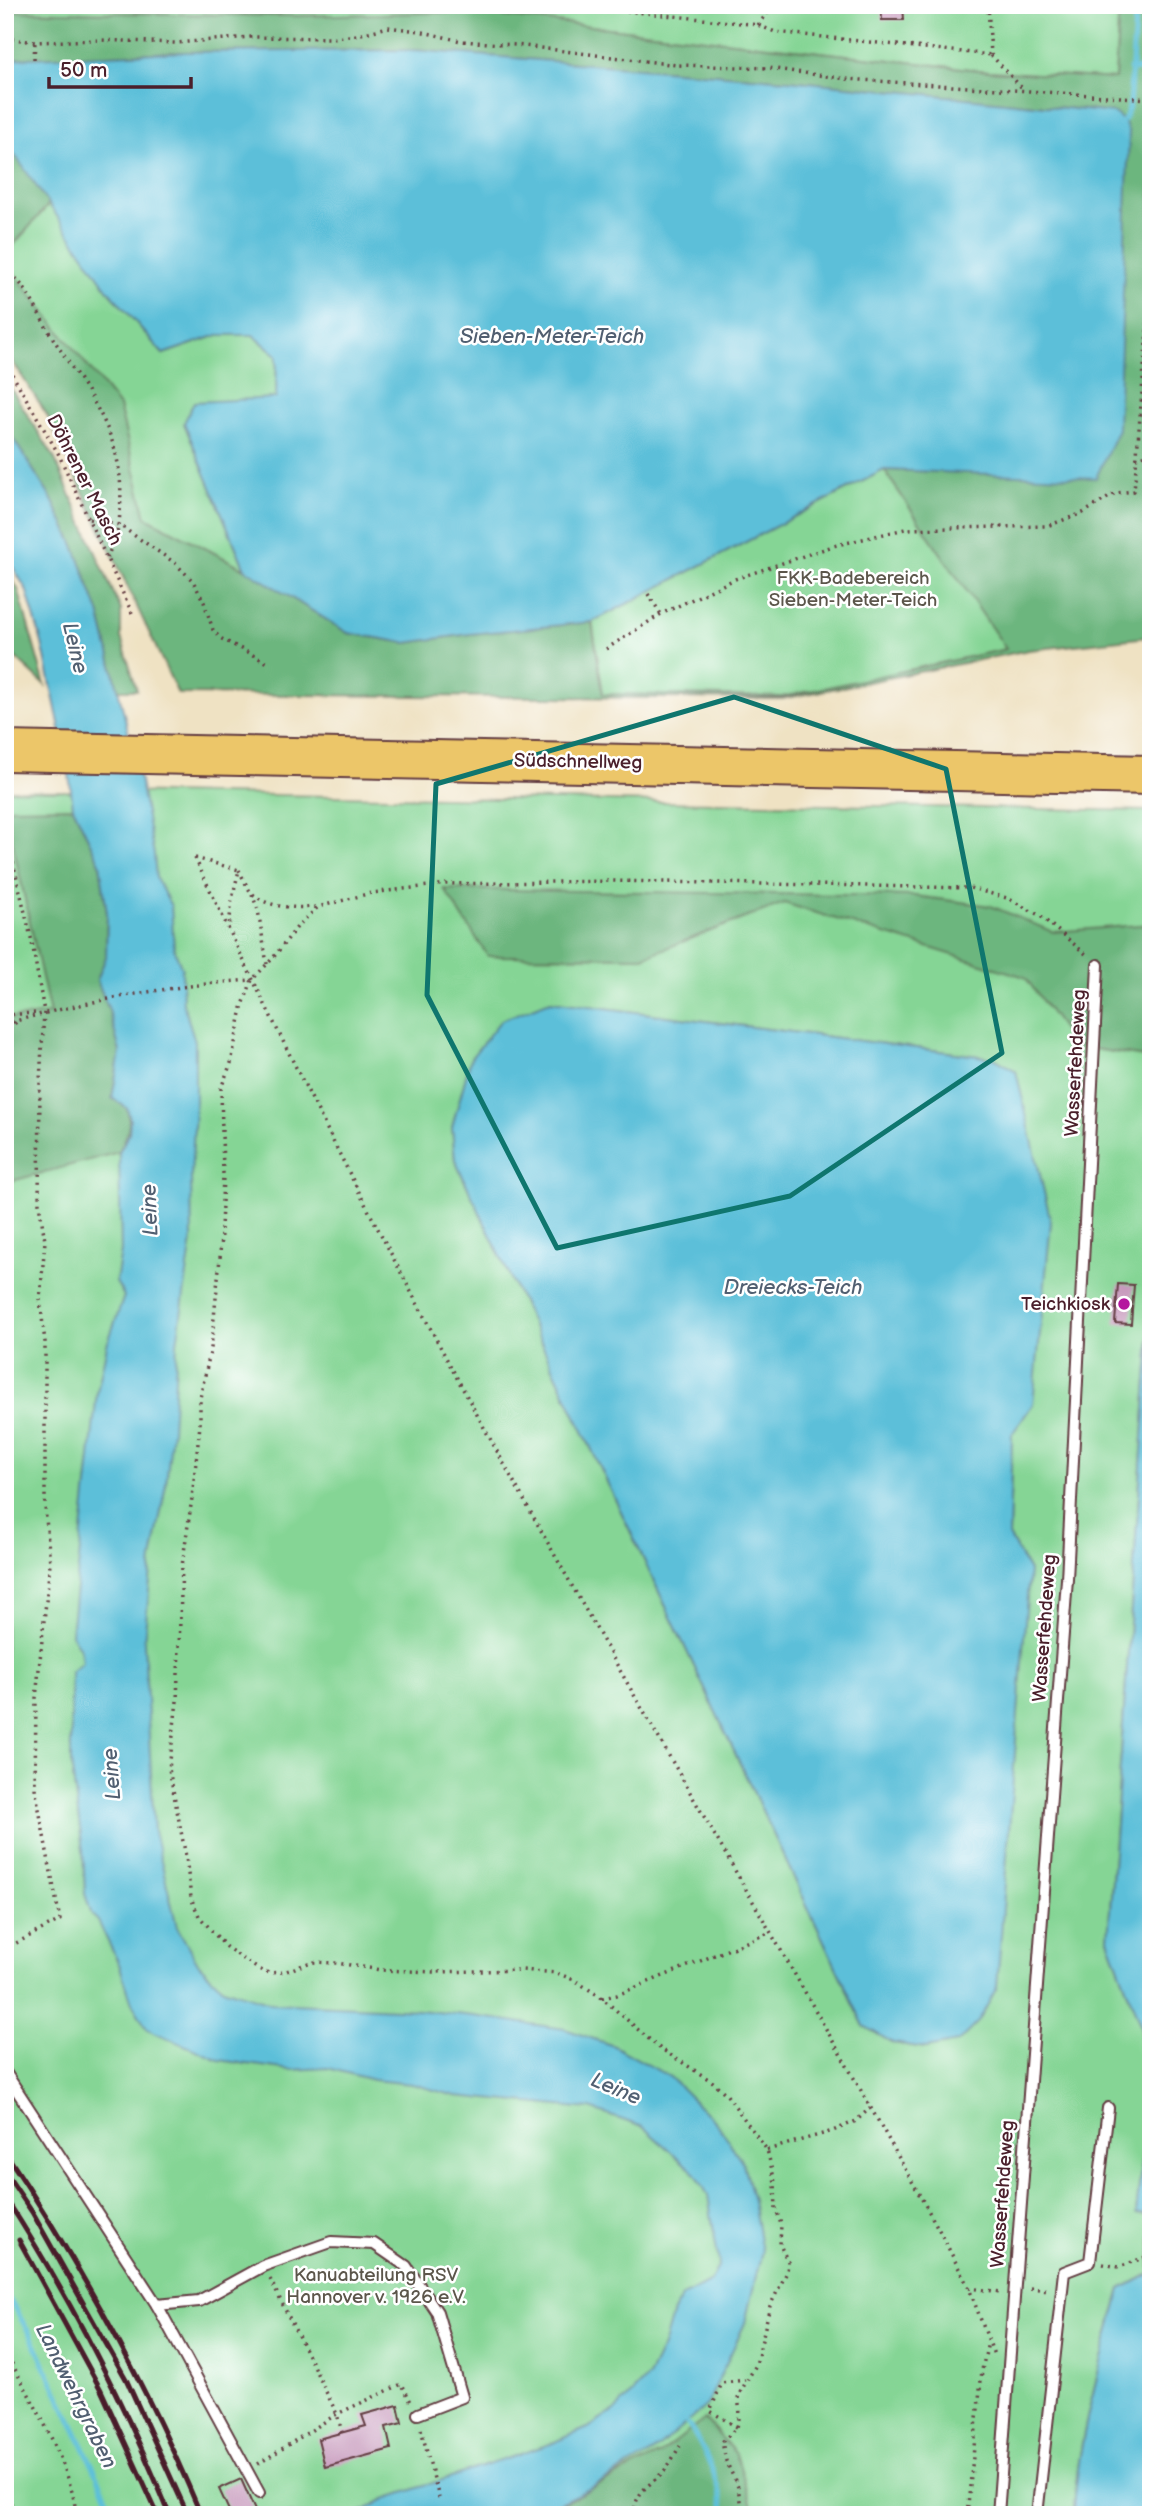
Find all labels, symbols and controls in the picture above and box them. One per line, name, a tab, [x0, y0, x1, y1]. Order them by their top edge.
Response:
scale bar	[49, 46, 191, 90]
text: 50 m	[60, 58, 107, 83]
water label: Sieben-Meter-Teich	[460, 324, 645, 349]
street label: Döhrener Masch	[41, 411, 127, 549]
park label: FKK-Badebereich Sieben-Meter-Teich	[769, 567, 937, 612]
water label: Leine	[57, 620, 93, 676]
street label: Südschnellweg	[514, 749, 642, 775]
street label: Wasserfehdeweg	[1061, 989, 1091, 1137]
water label: Leine	[137, 1184, 163, 1236]
water label: Dreiecks-Teich	[724, 1275, 863, 1300]
place label: Teichkiosk	[1021, 1293, 1111, 1316]
marker: Teichkiosk	[1116, 1296, 1132, 1312]
street label: Wasserfehdeweg	[1028, 1553, 1062, 1703]
water label: Leine	[98, 1747, 126, 1801]
water label: Leine	[587, 2067, 645, 2111]
street label: Wasserfehdeweg	[986, 2119, 1020, 2269]
park label: Kanuabteilung RSV Hannover v. 1926 e.V.	[286, 2264, 466, 2309]
water label: Landwehrgraben	[30, 2320, 122, 2472]

